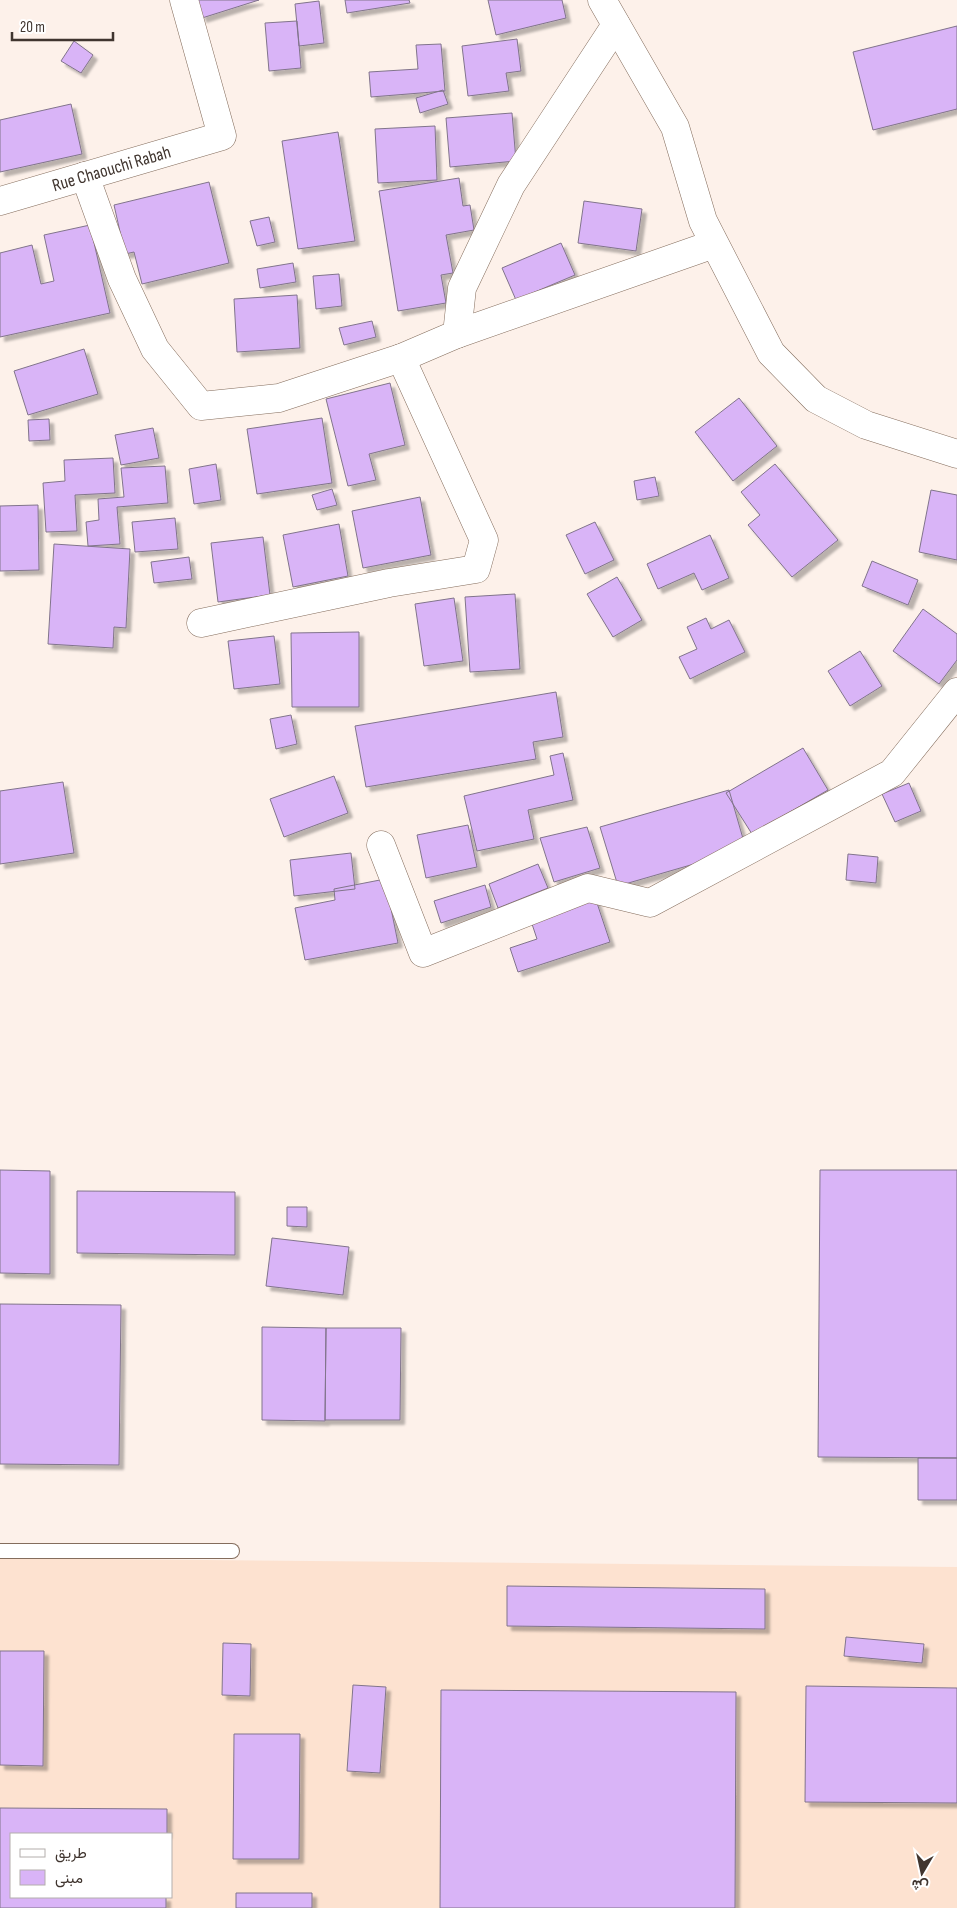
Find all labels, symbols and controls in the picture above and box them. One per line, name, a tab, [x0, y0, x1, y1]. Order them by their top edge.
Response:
scale bar	[12, 10, 114, 42]
text: 20 m	[20, 18, 45, 37]
street label: Rue Chaouchi Rabah	[50, 142, 173, 196]
legend	[10, 1833, 172, 1898]
text: طريق	[55, 1844, 87, 1863]
north arrow	[897, 1848, 947, 1898]
text: مبنى	[55, 1869, 83, 1888]
text: ش	[910, 1876, 930, 1895]

